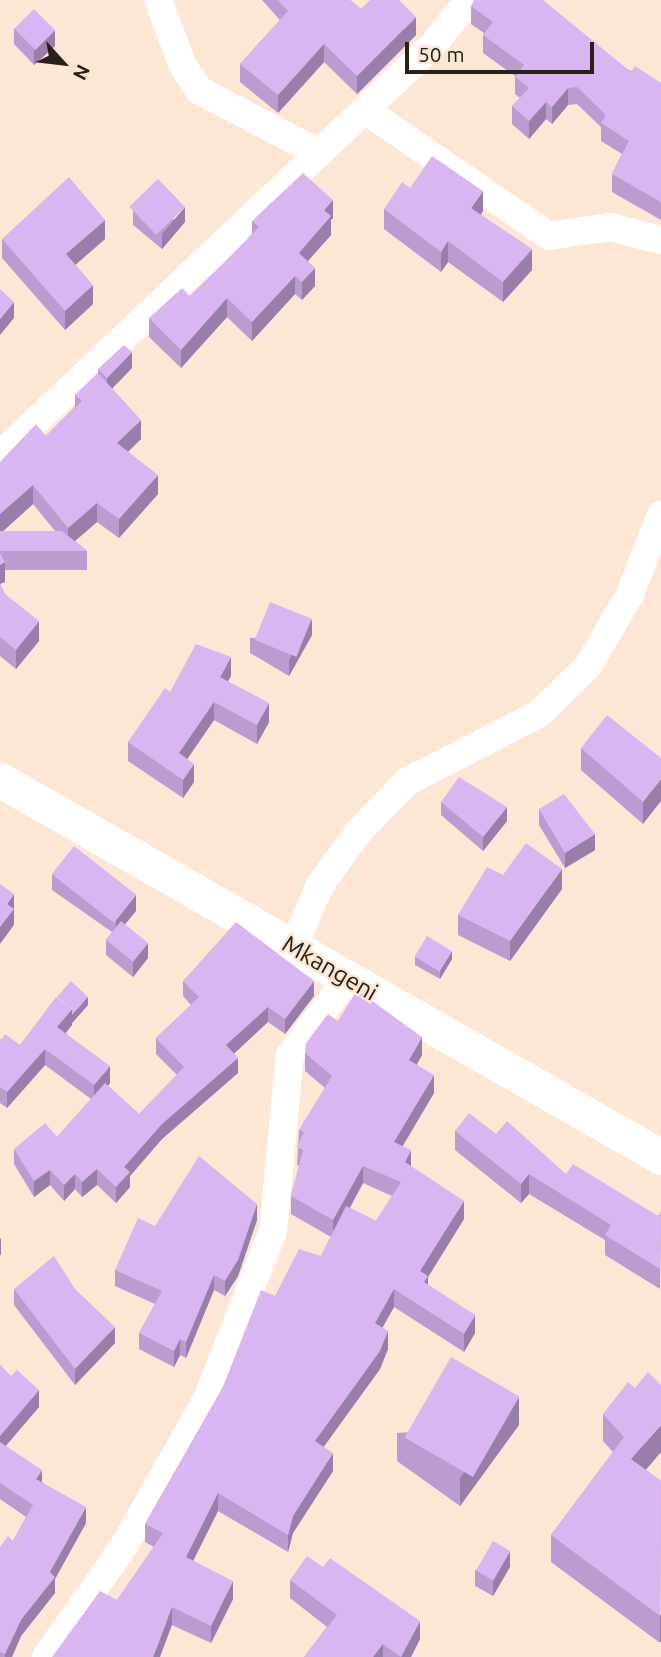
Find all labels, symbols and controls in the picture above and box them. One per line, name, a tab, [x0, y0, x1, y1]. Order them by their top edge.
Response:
north arrow	[28, 28, 98, 98]
scale bar	[409, 28, 598, 72]
text: 50 m	[418, 42, 465, 66]
text: N	[69, 61, 95, 84]
street label: Mkangeni	[277, 929, 383, 1007]

